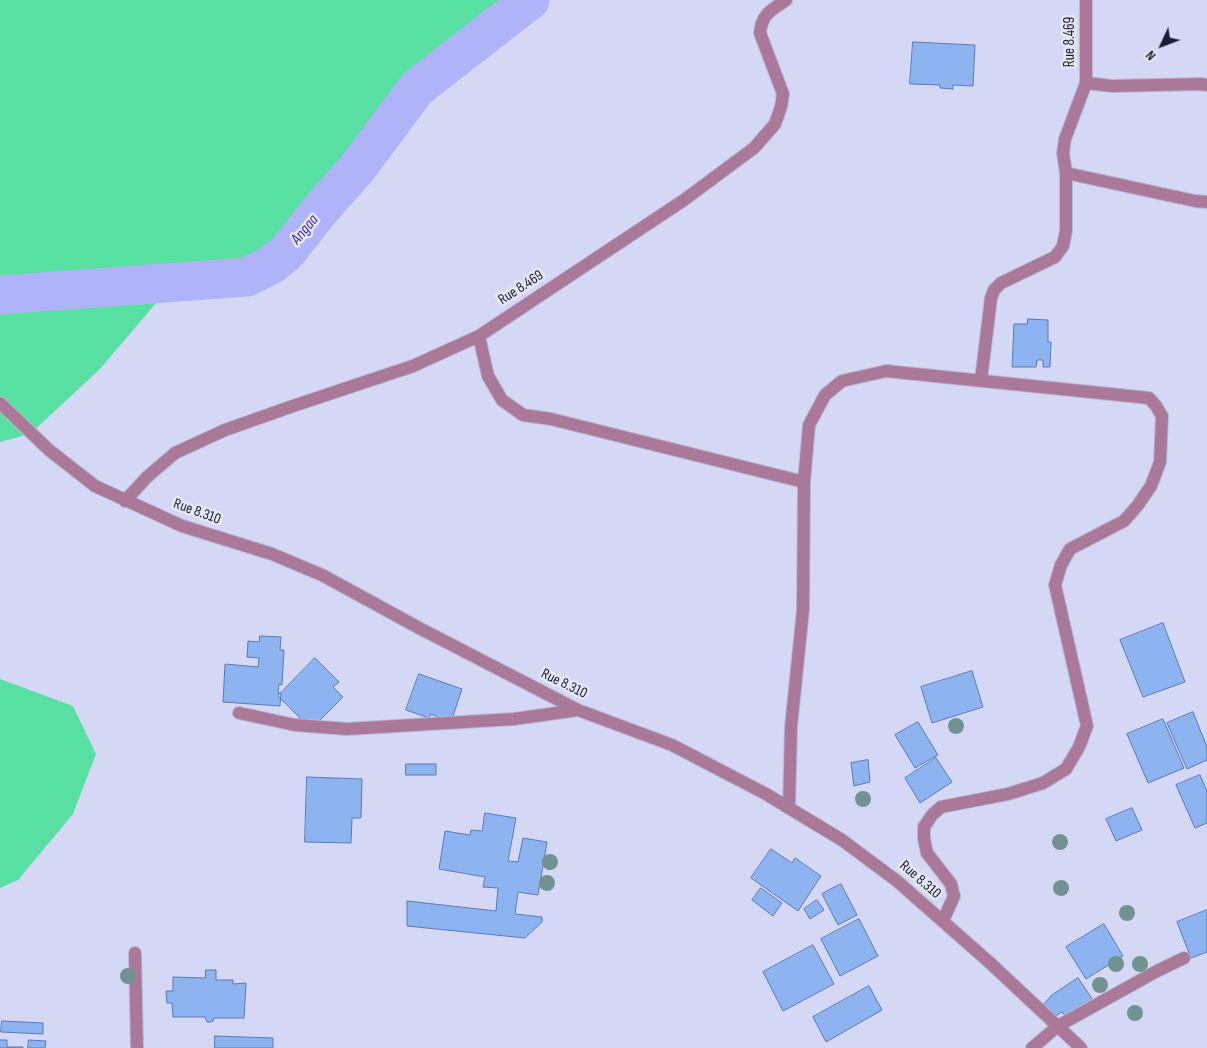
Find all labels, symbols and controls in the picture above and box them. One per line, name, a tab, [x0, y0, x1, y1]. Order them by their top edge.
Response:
street label: Rue 8.469	[1061, 17, 1079, 67]
north arrow	[1137, 20, 1187, 70]
text: N	[1142, 47, 1159, 64]
water label: Angaa	[287, 211, 323, 249]
street label: Rue 8.469	[495, 267, 547, 309]
street label: Rue 8.310	[171, 495, 223, 529]
street label: Rue 8.310	[538, 665, 590, 703]
street label: Rue 8.310	[896, 857, 944, 903]

